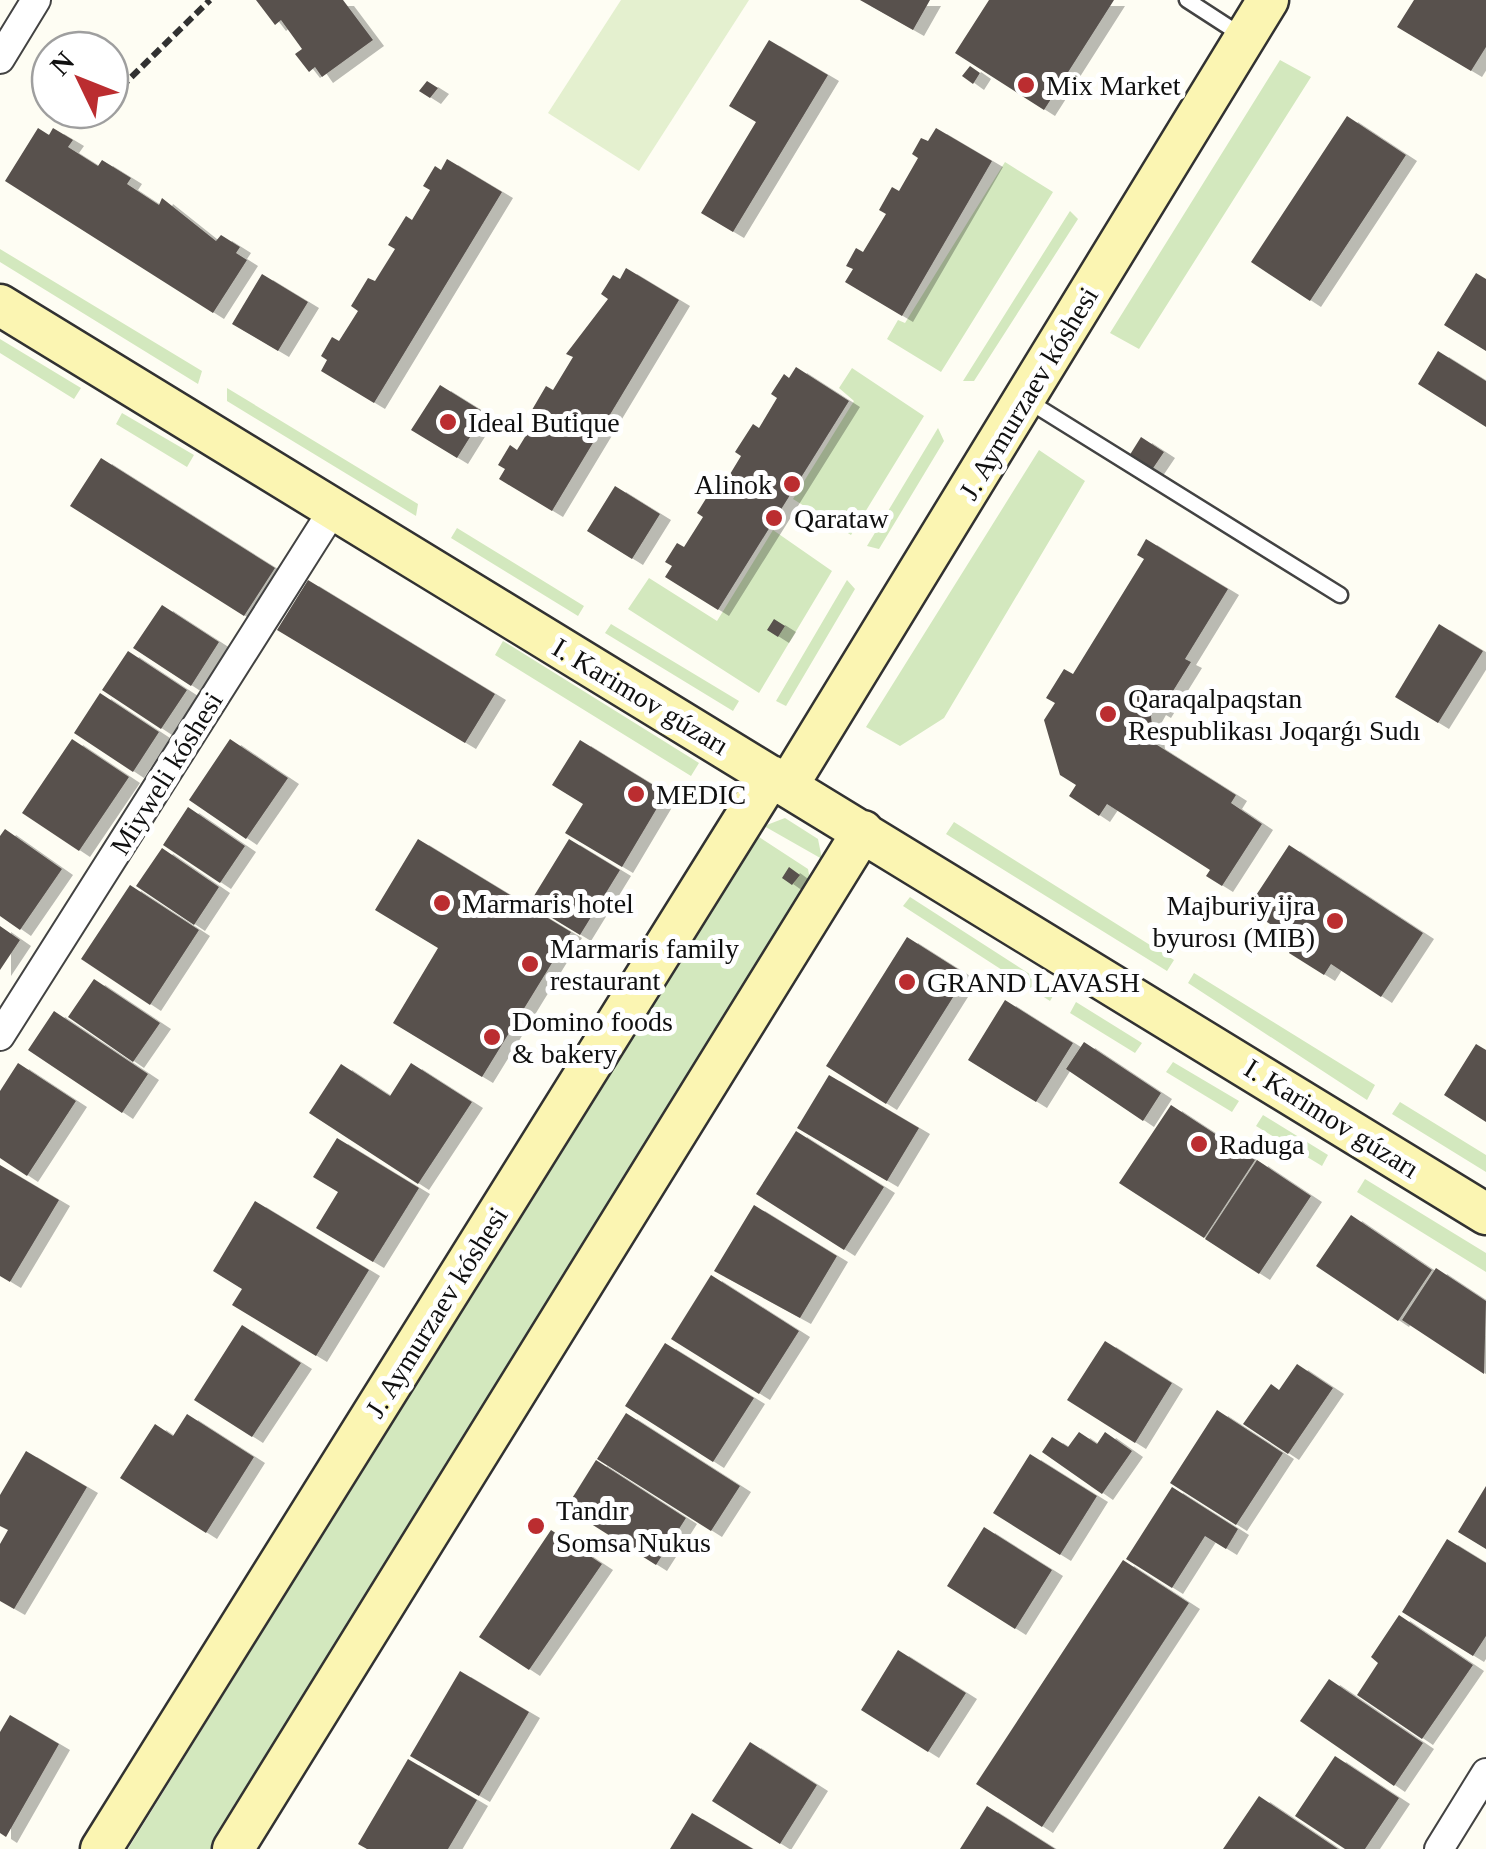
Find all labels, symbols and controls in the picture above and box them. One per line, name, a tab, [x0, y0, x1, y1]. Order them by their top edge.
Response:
north arrow	[30, 30, 130, 130]
text: N	[44, 45, 80, 81]
place label: Mix Market	[1046, 70, 1181, 101]
marker: Mix Market	[1015, 74, 1037, 96]
street label: J. Aymurzaev kóshesi	[953, 281, 1104, 505]
place label: Ideal Butique	[468, 407, 620, 438]
marker: Ideal Butique	[437, 411, 459, 433]
place label: Alinok	[694, 469, 772, 500]
marker: Alinok	[781, 473, 803, 495]
place label: Qarataw	[794, 503, 890, 534]
marker: Qarataw	[763, 507, 785, 529]
street label: I. Karimov gúzarı	[547, 632, 735, 761]
place label: Qaraqalpaqstan Respublikası Joqarǵı Sudı	[1128, 683, 1421, 746]
street label: Miyweli kóshesi	[104, 686, 229, 860]
marker: Qaraqalpaqstan Respublikası Joqarǵı Sudı	[1097, 703, 1119, 725]
place label: MEDIC	[656, 779, 746, 810]
marker: MEDIC	[625, 783, 647, 805]
place label: Marmaris hotel	[462, 888, 634, 919]
place label: Majburiy ijra byurosı (MIB)	[1152, 890, 1316, 953]
marker: Marmaris hotel	[431, 892, 453, 914]
marker: Majburiy ijra byurosı (MIB)	[1324, 910, 1346, 932]
place label: Marmaris family restaurant	[550, 933, 739, 996]
marker: Marmaris family restaurant	[519, 953, 541, 975]
place label: GRAND LAVASH	[927, 967, 1140, 998]
marker: GRAND LAVASH	[896, 971, 918, 993]
place label: Domino foods & bakery	[512, 1006, 673, 1069]
marker: Domino foods & bakery	[481, 1026, 503, 1048]
street label: I. Karimov gúzarı	[1239, 1052, 1425, 1185]
place label: Raduga	[1219, 1129, 1305, 1160]
marker: Raduga	[1188, 1133, 1210, 1155]
street label: J. Aymurzaev kóshesi	[359, 1201, 514, 1423]
place label: Tandır Somsa Nukus	[556, 1495, 711, 1558]
marker: Tandır Somsa Nukus	[525, 1515, 547, 1537]

